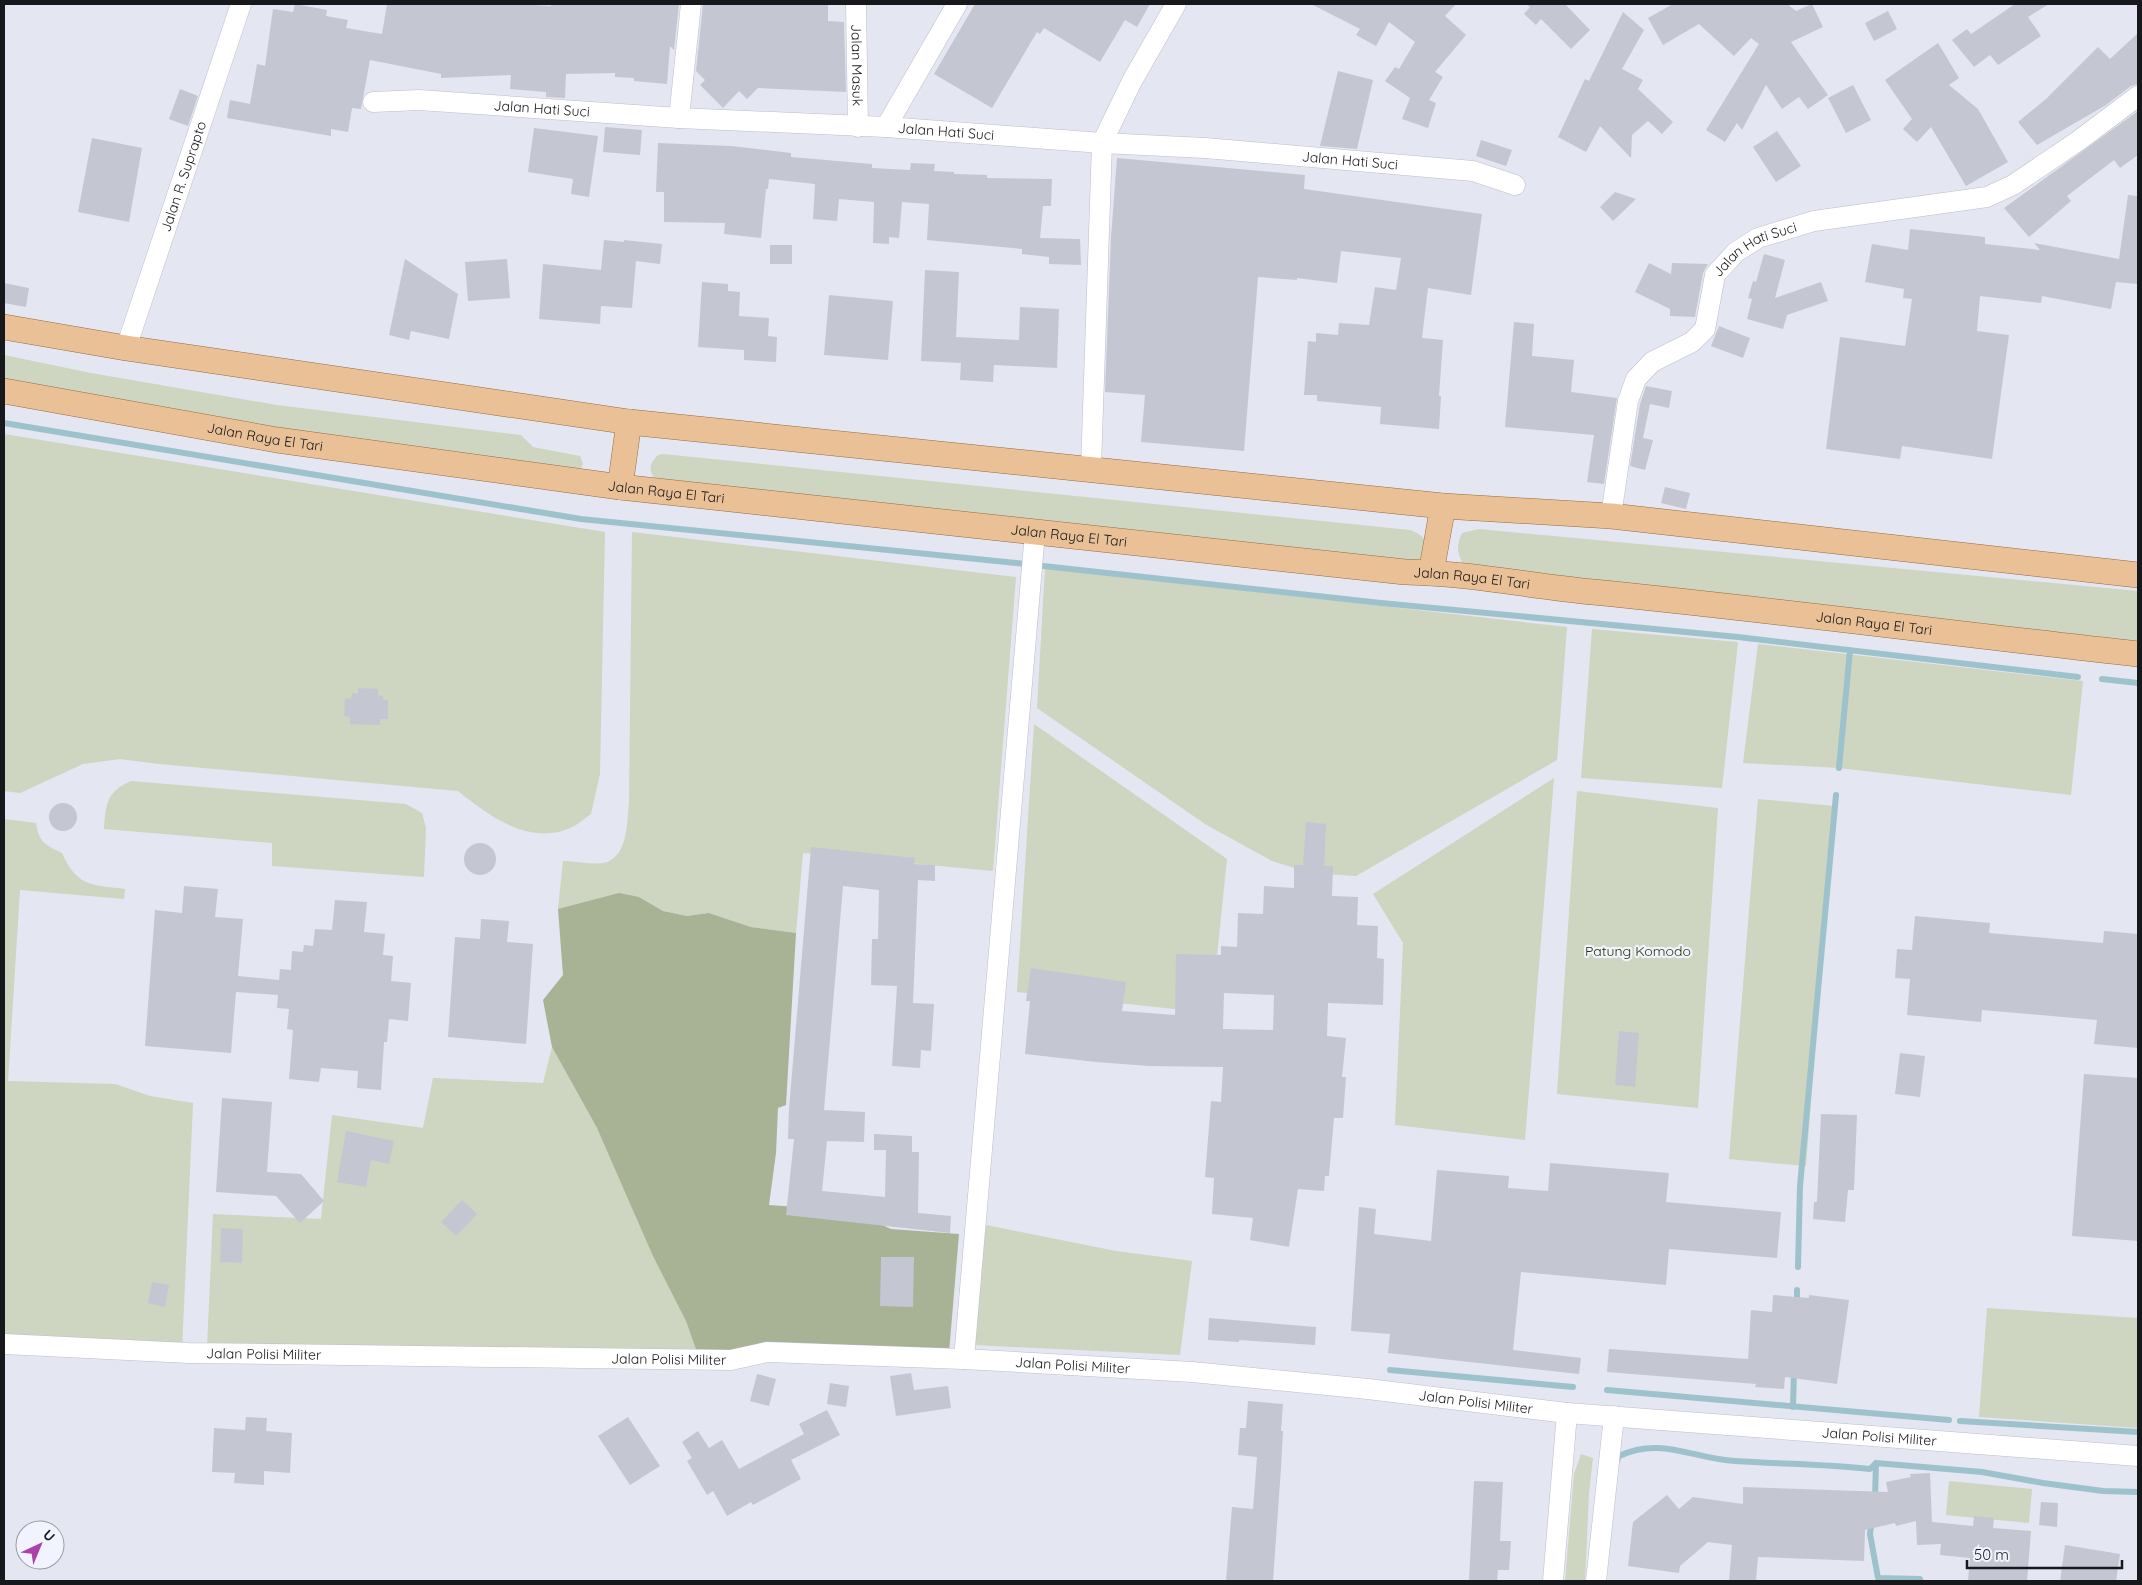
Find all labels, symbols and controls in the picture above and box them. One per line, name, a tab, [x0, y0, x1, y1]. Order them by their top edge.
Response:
street label: Jalan Masuk	[847, 24, 867, 106]
street label: Jalan Hati Suci	[493, 96, 590, 121]
street label: Jalan R. Suprapto	[157, 119, 210, 234]
street label: Jalan Hati Suci	[897, 119, 995, 144]
street label: Jalan Hati Suci	[1301, 147, 1399, 174]
street label: Jalan Hati Suci	[1709, 218, 1799, 281]
street label: Jalan Raya El Tari	[206, 419, 324, 455]
street label: Jalan Raya El Tari	[607, 476, 725, 507]
street label: Jalan Raya El Tari	[1010, 520, 1128, 551]
street label: Jalan Raya El Tari	[1413, 563, 1531, 593]
street label: Jalan Raya El Tari	[1815, 607, 1933, 639]
park label: Patung Komodo	[1585, 942, 1691, 960]
street label: Jalan Polisi Militer	[206, 1344, 322, 1364]
street label: Jalan Polisi Militer	[611, 1349, 727, 1369]
street label: Jalan Polisi Militer	[1014, 1353, 1131, 1377]
street label: Jalan Polisi Militer	[1417, 1386, 1535, 1418]
street label: Jalan Polisi Militer	[1821, 1423, 1938, 1450]
north arrow	[15, 1520, 65, 1570]
text: U	[39, 1526, 59, 1546]
scale bar	[1967, 1538, 2122, 1570]
text: 50 m	[1974, 1545, 2009, 1564]

